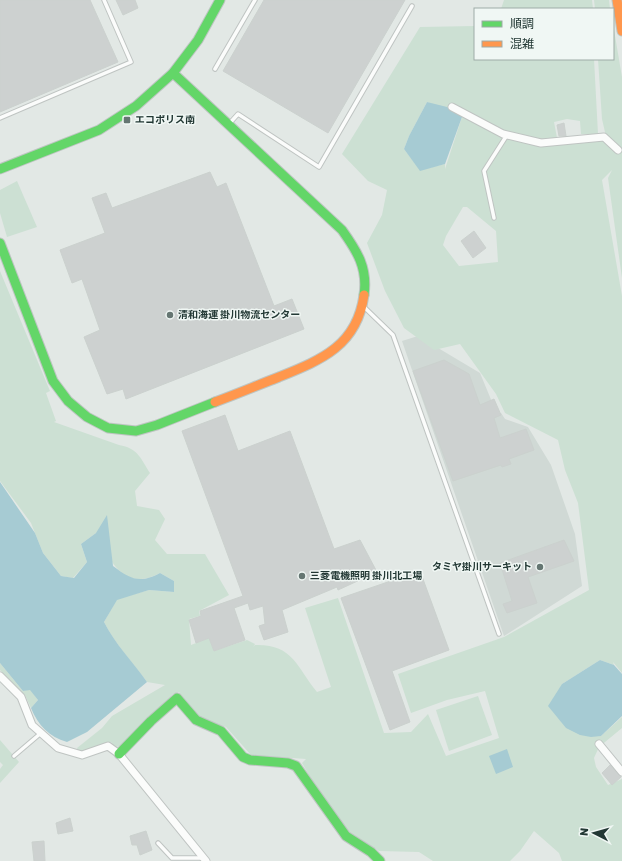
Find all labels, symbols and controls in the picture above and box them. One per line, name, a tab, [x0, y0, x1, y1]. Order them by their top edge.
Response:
legend	[474, 8, 614, 60]
text: 順調	[510, 17, 534, 31]
text: 混雑	[510, 37, 534, 51]
place label: エコポリス南	[135, 114, 195, 126]
marker: エコポリス南	[122, 115, 132, 125]
place label: 清和海運 掛川物流センター	[178, 309, 300, 321]
marker: 清和海運 掛川物流センター	[165, 310, 175, 320]
place label: タミヤ掛川サーキット	[432, 561, 532, 573]
marker: タミヤ掛川サーキット	[535, 562, 545, 572]
place label: 三菱電機照明 掛川北工場	[310, 570, 422, 582]
marker: 三菱電機照明 掛川北工場	[297, 571, 307, 581]
north arrow	[574, 813, 614, 853]
text: N	[578, 827, 591, 837]

